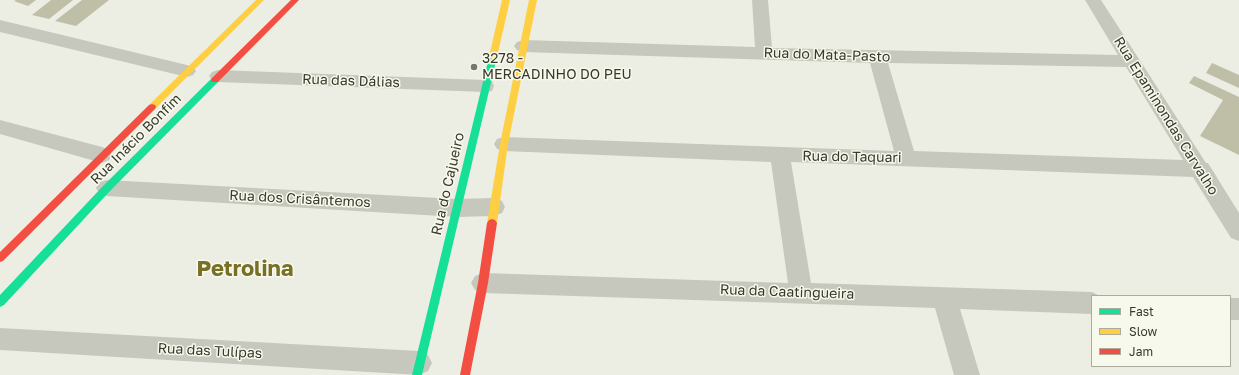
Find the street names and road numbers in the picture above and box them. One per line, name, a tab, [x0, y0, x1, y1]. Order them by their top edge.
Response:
street label: Rua Epaminondas Carvalho	[1110, 34, 1222, 198]
street label: Rua do Mata-Pasto	[763, 44, 891, 66]
street label: Rua das Dálias	[302, 71, 400, 91]
street label: Rua Inácio Bonfim	[87, 90, 185, 188]
street label: Rua do Cajueiro	[428, 131, 468, 237]
street label: Rua do Taquari	[802, 148, 902, 166]
street label: Rua dos Crisântemos	[229, 187, 371, 211]
street label: Rua da Caatingueira	[720, 281, 854, 303]
street label: Rua das Tulípas	[157, 340, 263, 362]

